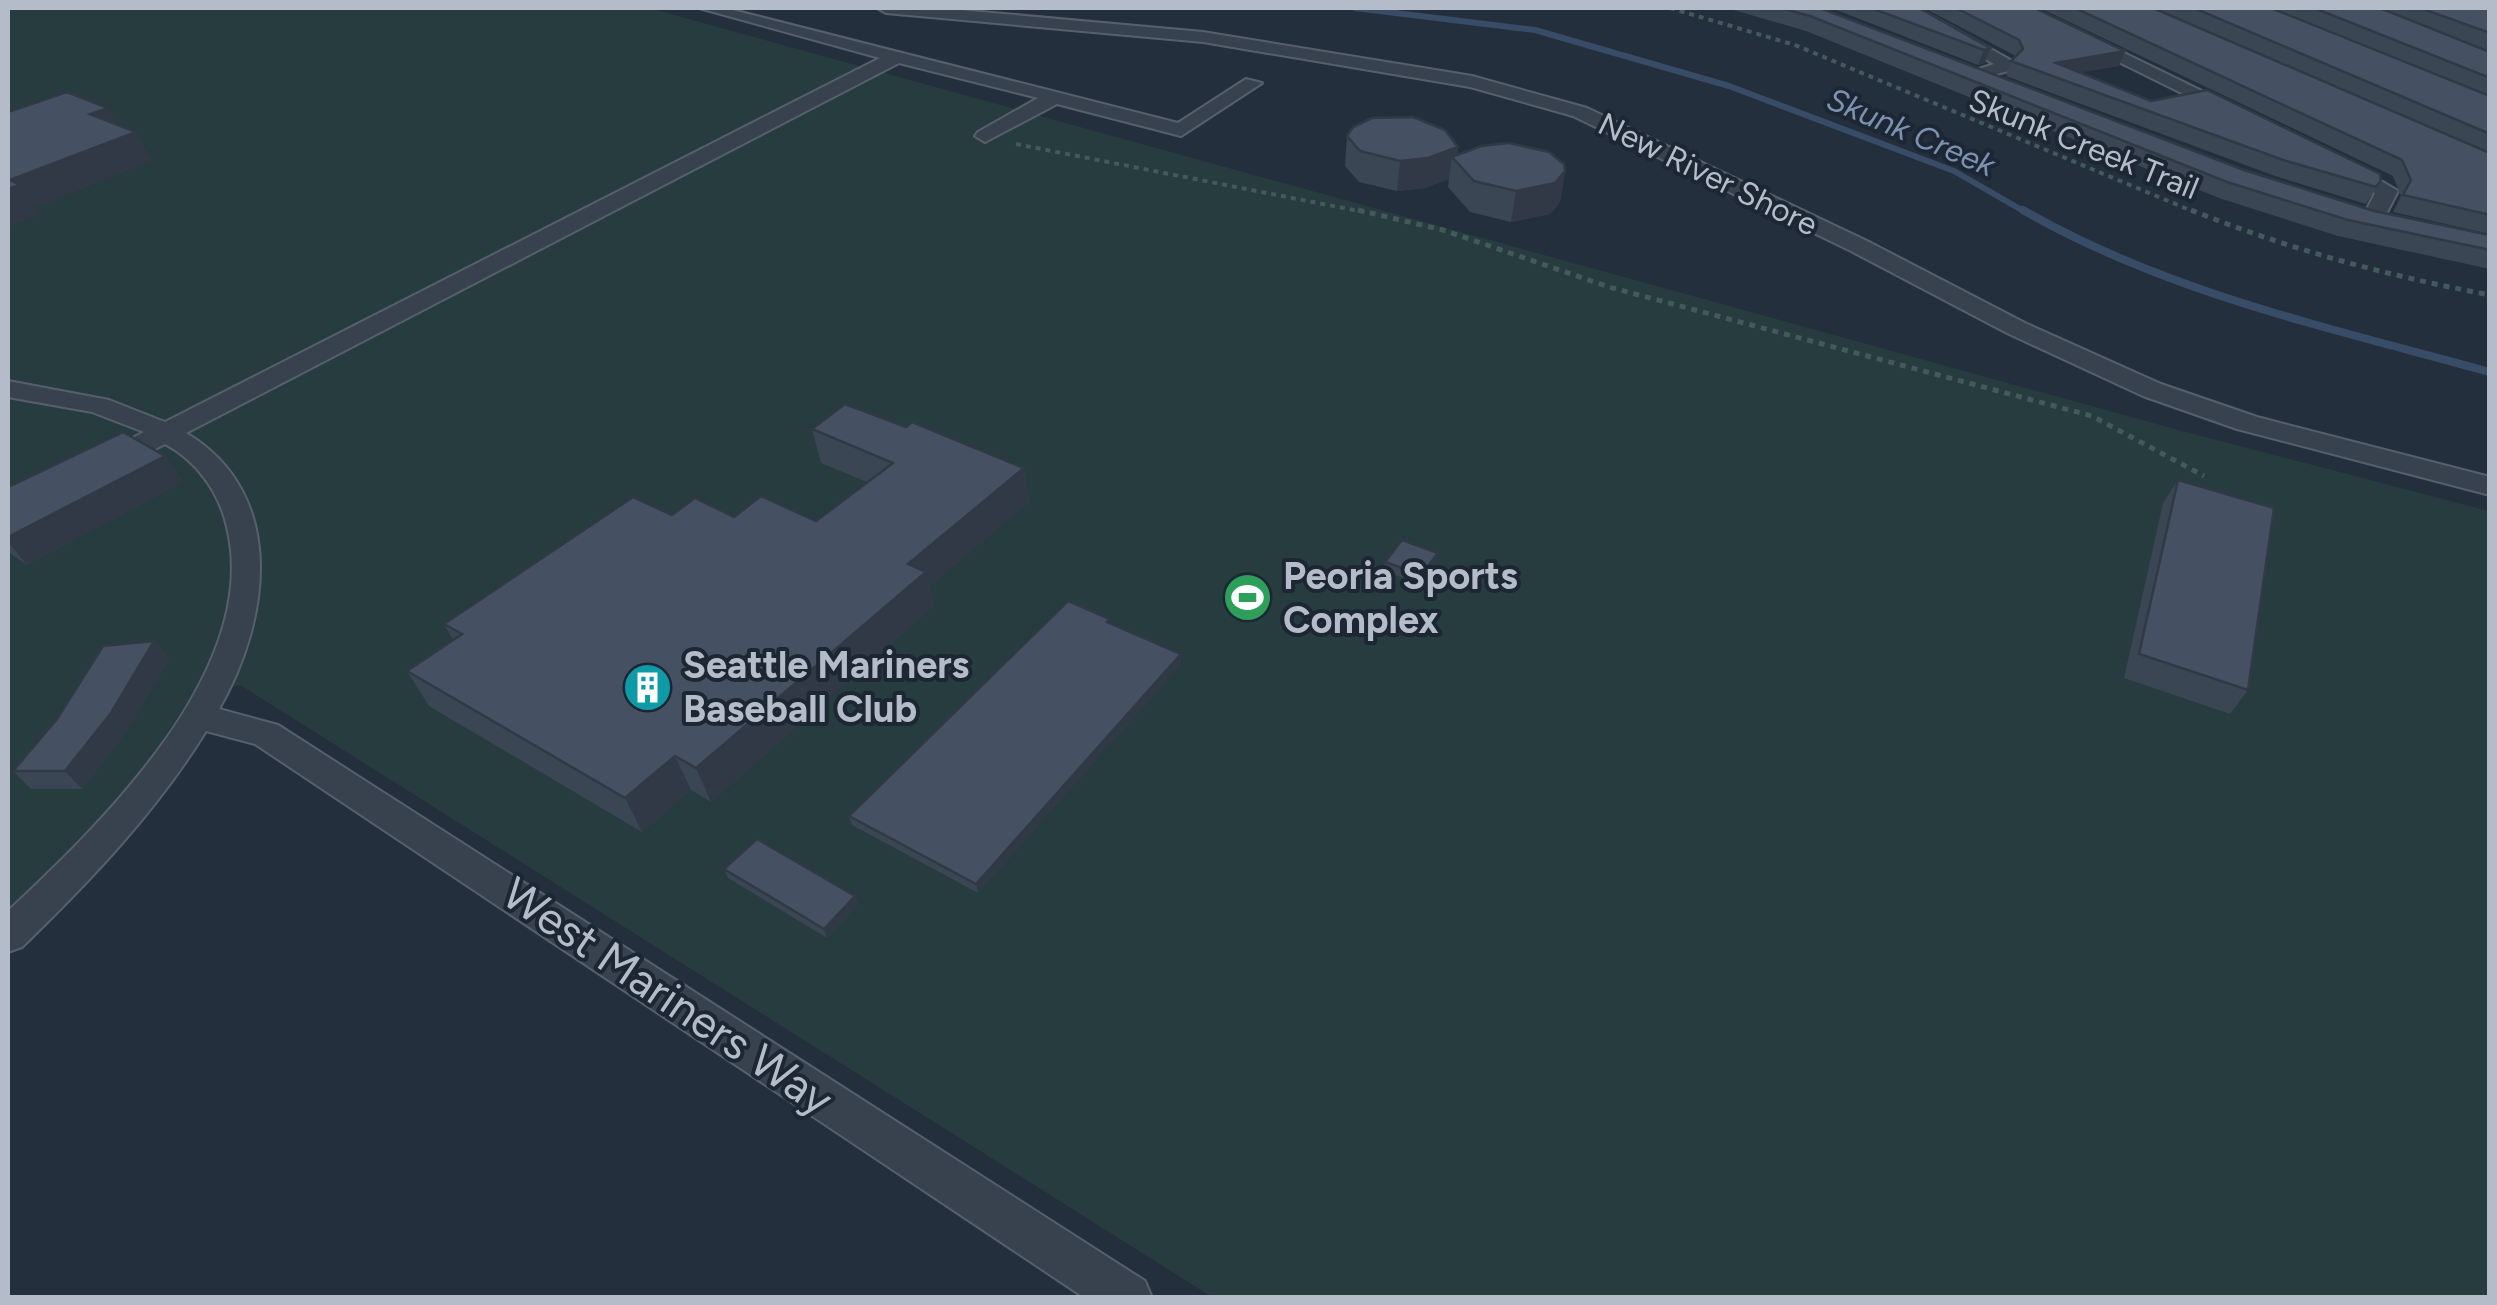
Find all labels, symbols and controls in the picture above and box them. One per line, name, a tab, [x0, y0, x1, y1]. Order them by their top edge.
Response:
water label: Skunk Creek	[1821, 80, 2002, 185]
street label: Skunk Creek Trail	[1964, 81, 2204, 207]
street label: New River Shore	[1592, 105, 1824, 243]
place label: Peoria Sports Complex	[1283, 553, 1518, 643]
sports icon: Peoria Sports Complex	[1222, 572, 1274, 624]
place label: Seattle Mariners Baseball Club	[683, 642, 969, 732]
building icon: Seattle Mariners Baseball Club	[622, 661, 674, 713]
street label: West Mariners Way	[493, 866, 844, 1127]

